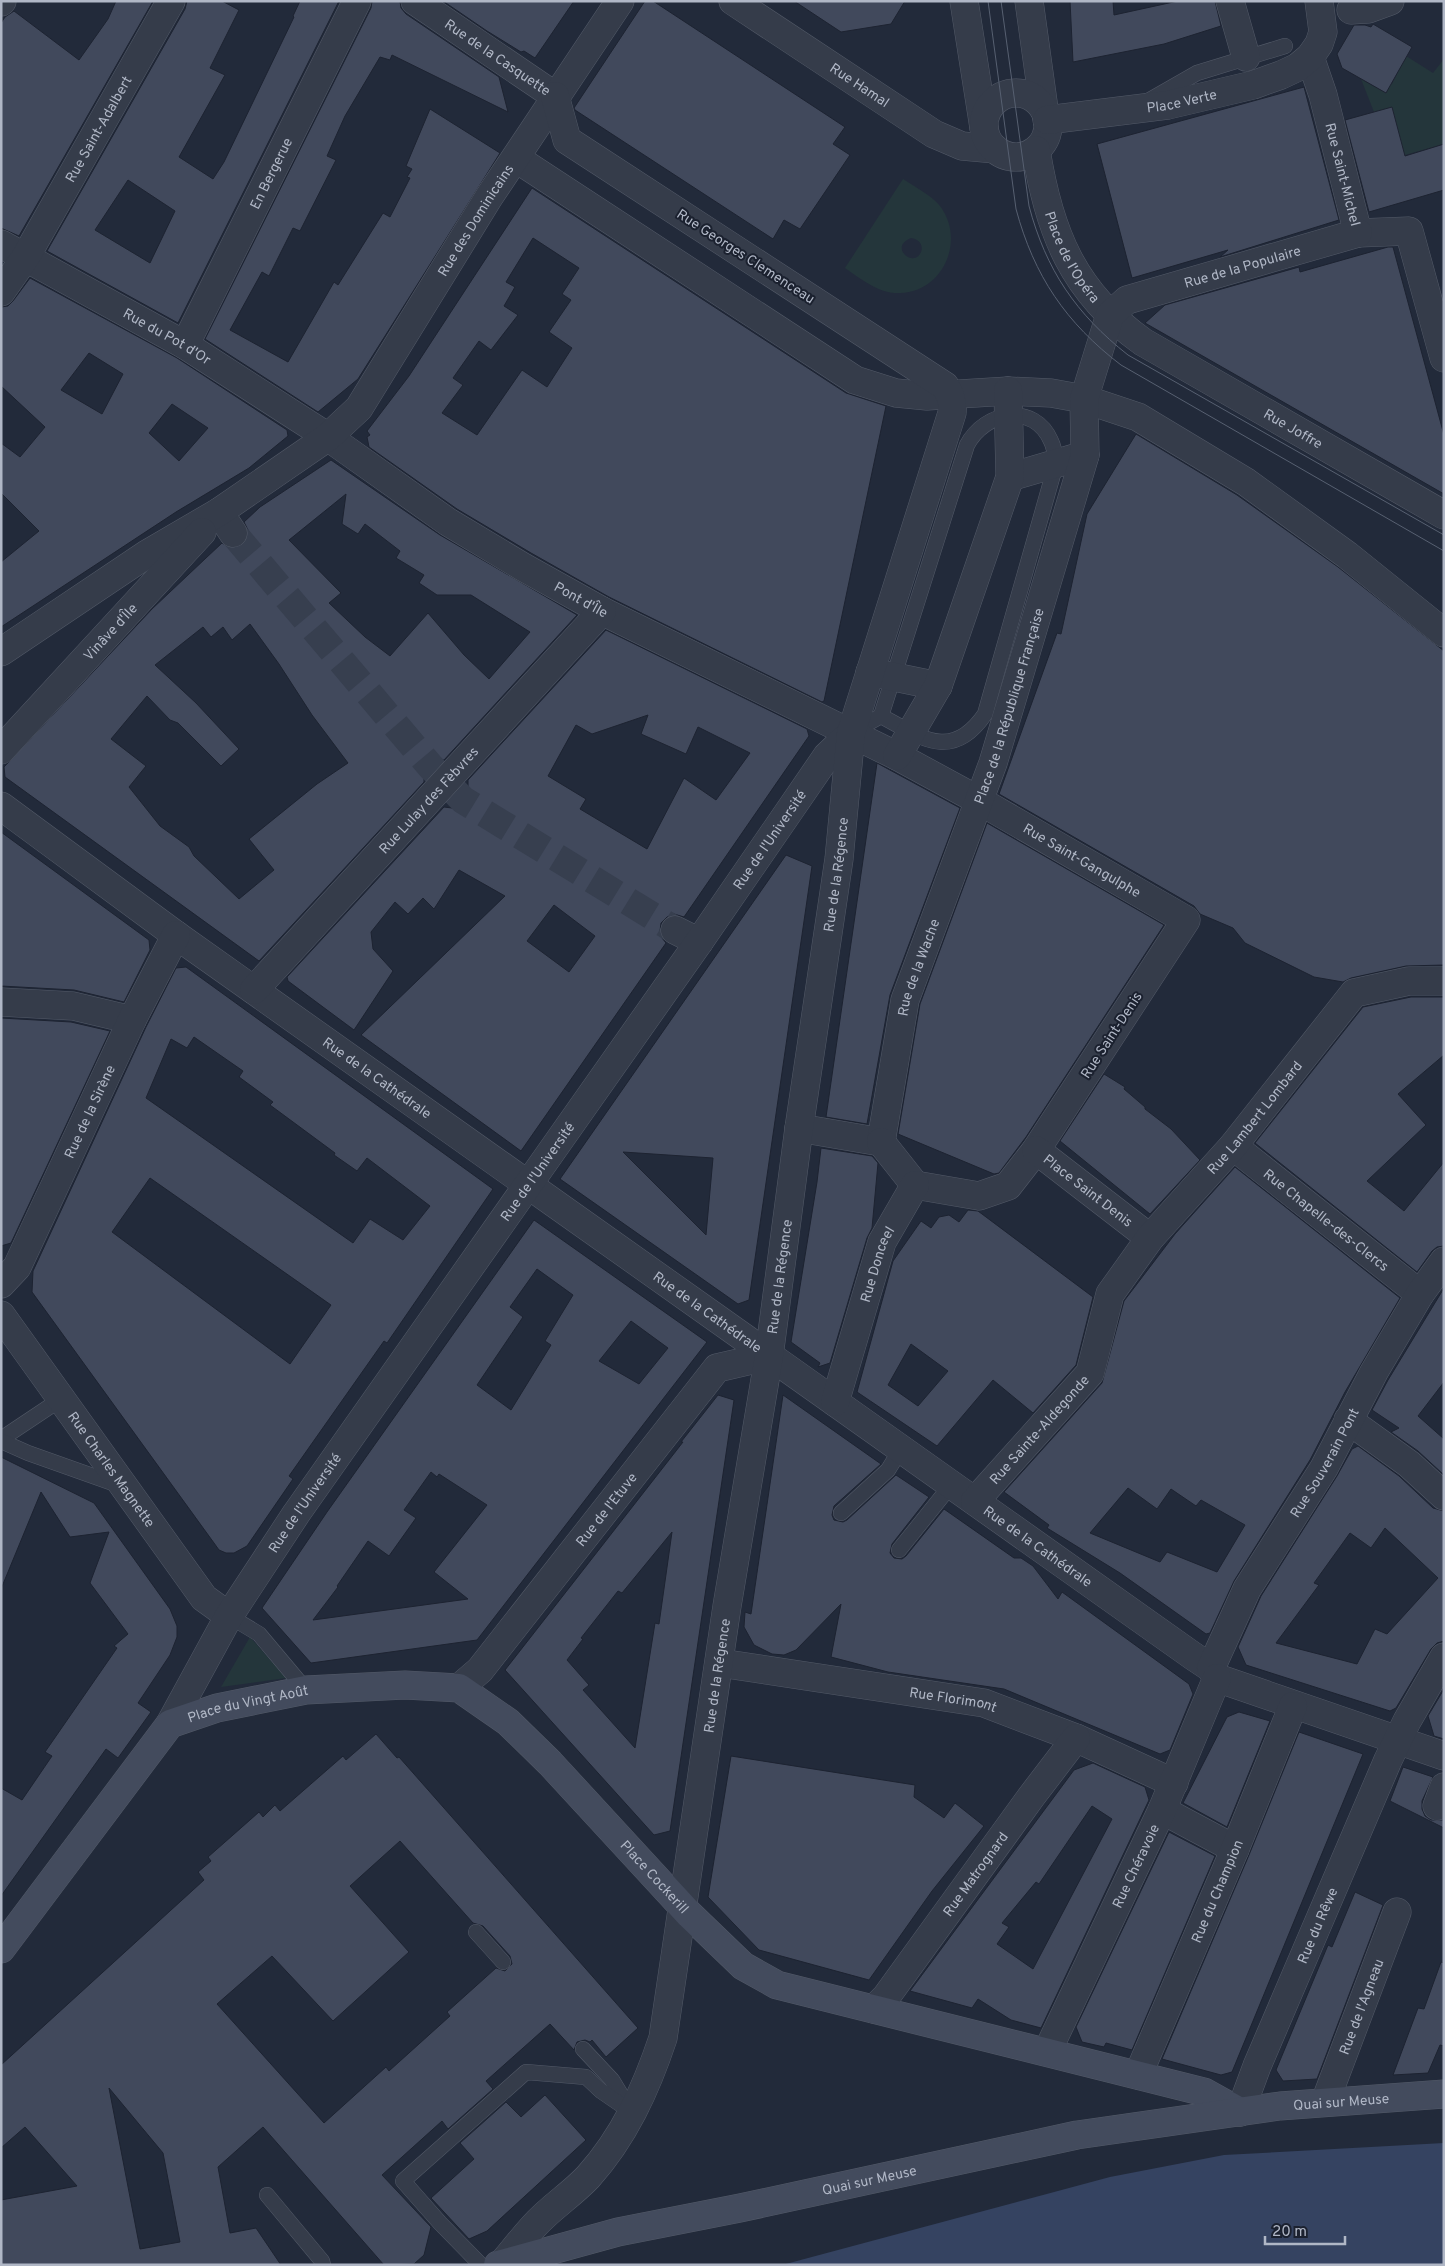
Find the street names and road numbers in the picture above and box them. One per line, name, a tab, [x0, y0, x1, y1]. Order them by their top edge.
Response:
street label: Rue de la Casquette	[441, 16, 553, 100]
street label: Rue Hamal	[826, 60, 892, 112]
street label: Rue Saint-Adalbert	[63, 73, 137, 186]
street label: Place Verte	[1146, 87, 1219, 118]
street label: Rue Saint-Michel	[1320, 121, 1363, 228]
street label: En Bergerue	[247, 135, 297, 213]
street label: Rue des Dominicains	[435, 162, 518, 280]
street label: Rue Georges Clemenceau	[673, 206, 817, 308]
street label: Place de l'Opéra	[1040, 210, 1102, 307]
street label: Rue de la Populaire	[1183, 243, 1303, 293]
street label: Rue du Pot d'Or	[120, 306, 214, 370]
street label: Rue Joffre	[1260, 406, 1325, 453]
street label: Pont d'Île	[551, 579, 610, 622]
street label: Vinâve d'Île	[81, 601, 142, 665]
street label: Place de la République Française	[971, 606, 1049, 807]
street label: Rue Lulay des Fèbvres	[376, 744, 483, 858]
street label: Rue de l'Université	[730, 787, 811, 894]
street label: Rue de la Régence	[821, 817, 853, 933]
street label: Rue Saint-Gangulphe	[1019, 821, 1143, 902]
street label: Rue de la Wache	[895, 917, 944, 1018]
street label: Rue Saint-Denis	[1078, 989, 1147, 1082]
street label: Rue de la Cathédrale	[319, 1035, 434, 1123]
street label: Rue Lambert Lombard	[1204, 1058, 1307, 1179]
street label: Rue de la Sirène	[62, 1062, 120, 1162]
street label: Rue de l'Université	[498, 1120, 579, 1225]
street label: Place Saint Denis	[1039, 1152, 1136, 1231]
street label: Rue Chapelle-des-Clercs	[1259, 1166, 1391, 1276]
street label: Rue de la Régence	[765, 1218, 797, 1335]
street label: Rue Donceel	[858, 1224, 899, 1305]
street label: Rue de la Cathédrale	[649, 1269, 764, 1357]
street label: Rue Sainte-Aldegonde	[987, 1372, 1094, 1489]
street label: Rue Souverain Pont	[1288, 1406, 1364, 1521]
street label: Rue Charles Magnette	[63, 1409, 158, 1531]
street label: Rue de l'Université	[266, 1451, 346, 1557]
street label: Rue de l'Etuve	[573, 1470, 642, 1550]
street label: Rue de la Cathédrale	[979, 1503, 1095, 1592]
street label: Rue de la Régence	[701, 1617, 735, 1734]
street label: Place du Vingt Août	[186, 1683, 310, 1727]
street label: Rue Florimont	[908, 1685, 999, 1717]
street label: Rue Chéravoie	[1110, 1822, 1164, 1911]
street label: Rue Matrognard	[940, 1829, 1013, 1920]
street label: Place Cockerill	[616, 1838, 691, 1918]
street label: Rue du Champion	[1189, 1838, 1248, 1946]
street label: Rue du Rêwe	[1295, 1885, 1342, 1967]
street label: Rue de l'Agneau	[1337, 1957, 1388, 2058]
street label: Quai sur Meuse	[1293, 2091, 1390, 2115]
street label: Quai sur Meuse	[821, 2163, 918, 2200]

